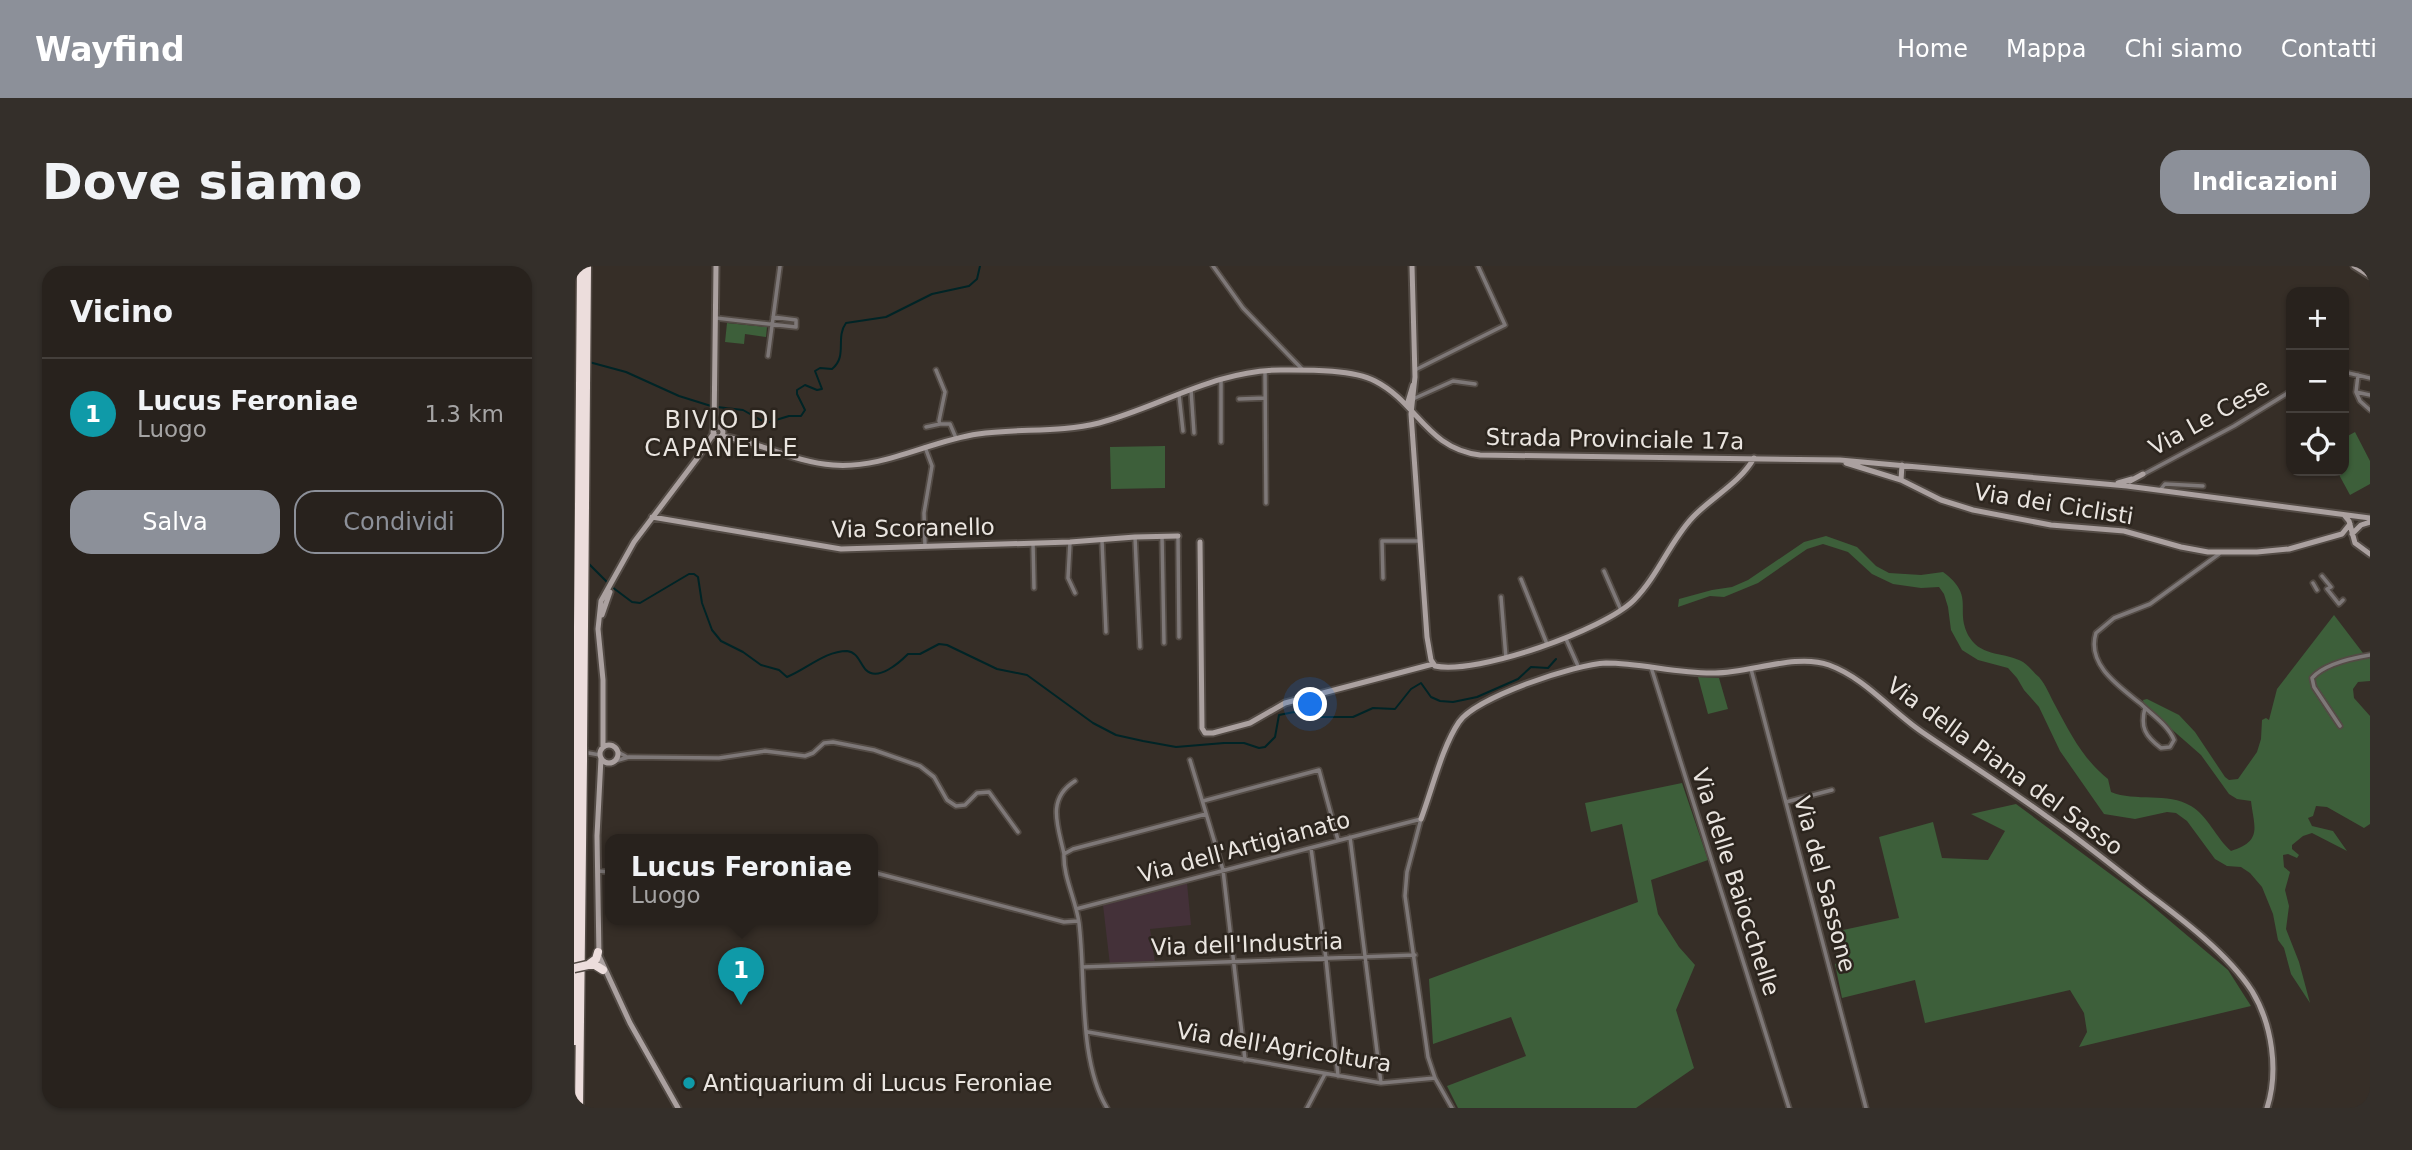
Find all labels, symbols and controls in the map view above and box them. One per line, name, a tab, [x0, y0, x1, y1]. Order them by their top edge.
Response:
text: Wayfind	[35, 30, 185, 69]
text: Home	[1897, 35, 1968, 63]
text: Mappa	[2006, 35, 2087, 63]
text: Chi siamo	[2125, 35, 2243, 63]
text: Contatti	[2281, 35, 2377, 63]
button: Indicazioni	[2160, 150, 2370, 214]
text: Dove siamo	[42, 154, 362, 211]
map controls	[2286, 287, 2349, 476]
button: +	[2286, 287, 2349, 350]
text: Vicino	[70, 294, 173, 329]
button: −	[2286, 350, 2349, 413]
street label: Via Le Cese	[2144, 373, 2274, 461]
text: Lucus Feroniae	[137, 386, 358, 416]
text: 1	[85, 401, 101, 427]
text: 1.3 km	[424, 401, 504, 427]
district label: BIVIO DI CAPANELLE	[644, 406, 800, 462]
button: locate	[2286, 413, 2349, 476]
text: Luogo	[137, 416, 207, 442]
street label: Strada Provinciale 17a	[1485, 424, 1745, 454]
street label: Via dei Ciclisti	[1973, 479, 2135, 529]
button: Salva	[70, 490, 280, 554]
button: Condividi	[294, 490, 504, 554]
street label: Via Scoranello	[831, 514, 995, 542]
street label: Via della Piana del Sasso	[1882, 672, 2128, 860]
your location	[1293, 687, 1327, 721]
street label: Via delle Baiocchelle	[1687, 765, 1785, 999]
street label: Via del Sassone	[1789, 793, 1861, 975]
street label: Via dell'Artigianato	[1135, 806, 1353, 888]
popup	[605, 834, 878, 925]
text: Lucus Feroniae	[631, 852, 852, 882]
text: Luogo	[631, 882, 701, 908]
street label: Via dell'Industria	[1150, 928, 1344, 960]
pin: 1	[718, 947, 764, 1005]
street label: Via dell'Agricoltura	[1175, 1017, 1393, 1077]
place label: Antiquarium di Lucus Feroniae	[703, 1070, 1052, 1096]
marker: Antiquarium di Lucus Feroniae	[681, 1075, 697, 1091]

